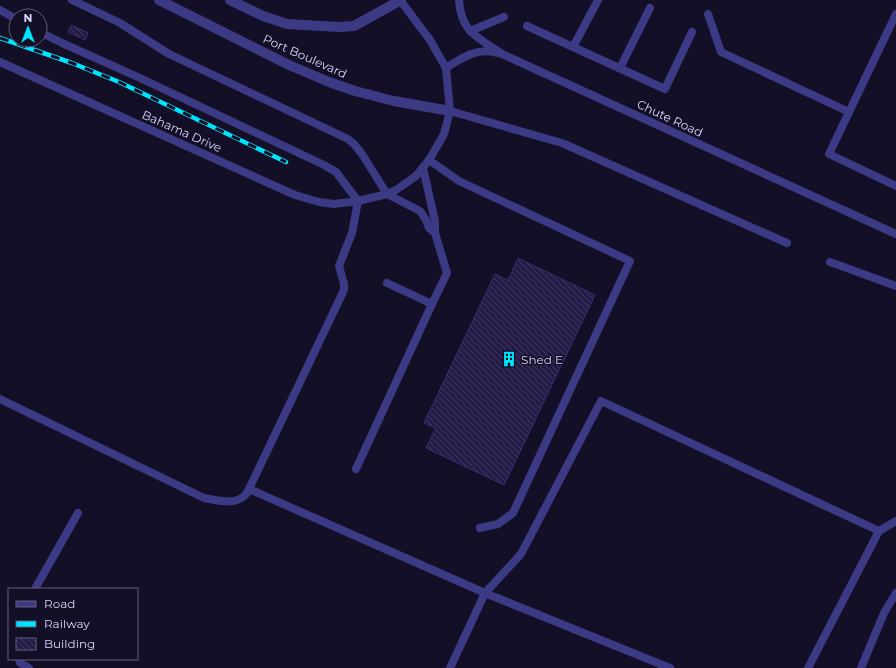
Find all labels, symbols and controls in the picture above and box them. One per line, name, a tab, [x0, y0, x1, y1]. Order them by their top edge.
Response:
north arrow	[8, 8, 48, 48]
text: N	[24, 11, 32, 25]
street label: Port Boulevard	[261, 31, 349, 81]
street label: Chute Road	[635, 96, 705, 140]
street label: Bahama Drive	[140, 107, 224, 155]
building icon: Shed E	[500, 350, 518, 368]
place label: Shed E	[521, 352, 563, 367]
legend	[8, 588, 138, 660]
text: Road	[44, 596, 75, 611]
text: Railway	[44, 616, 90, 631]
text: Building	[44, 636, 95, 651]

